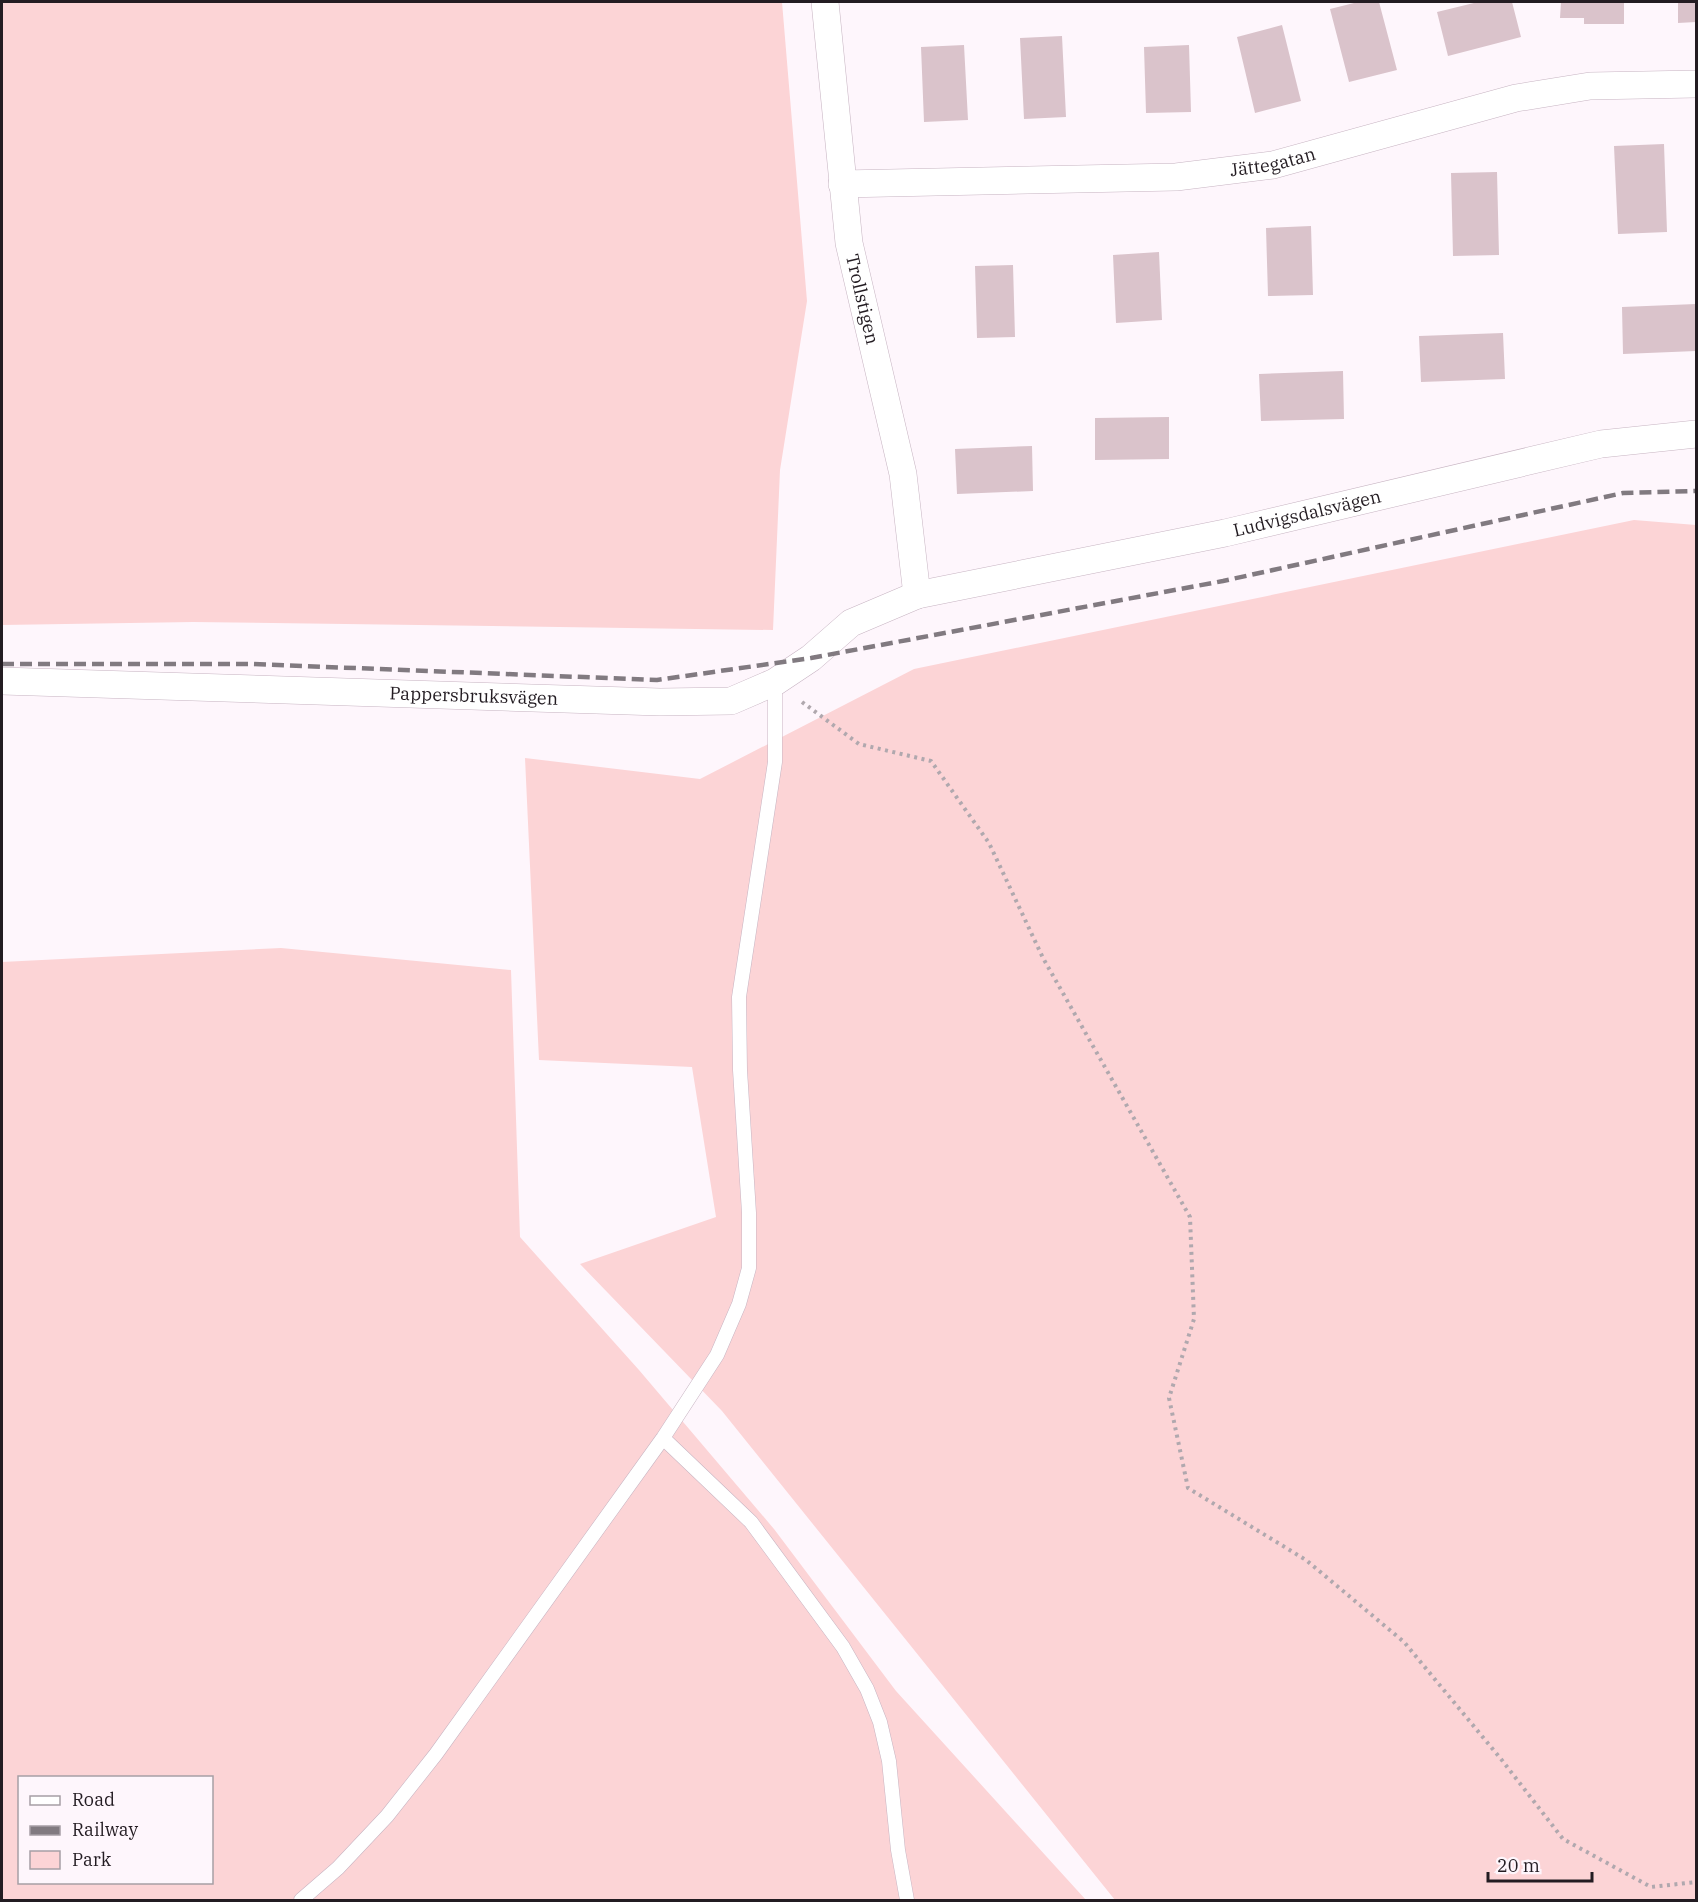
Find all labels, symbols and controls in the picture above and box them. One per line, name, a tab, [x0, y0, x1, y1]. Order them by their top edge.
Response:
street label: Jättegatan	[1228, 142, 1318, 181]
street label: Trollstigen	[841, 252, 884, 347]
street label: Ludvigsdalsvägen	[1231, 484, 1383, 542]
street label: Pappersbruksvägen	[389, 681, 559, 710]
legend	[18, 1776, 213, 1884]
text: Road	[72, 1788, 115, 1811]
text: Railway	[72, 1818, 138, 1841]
scale bar	[1488, 1845, 1592, 1883]
text: Park	[72, 1848, 112, 1871]
text: 20 m	[1497, 1854, 1540, 1877]

